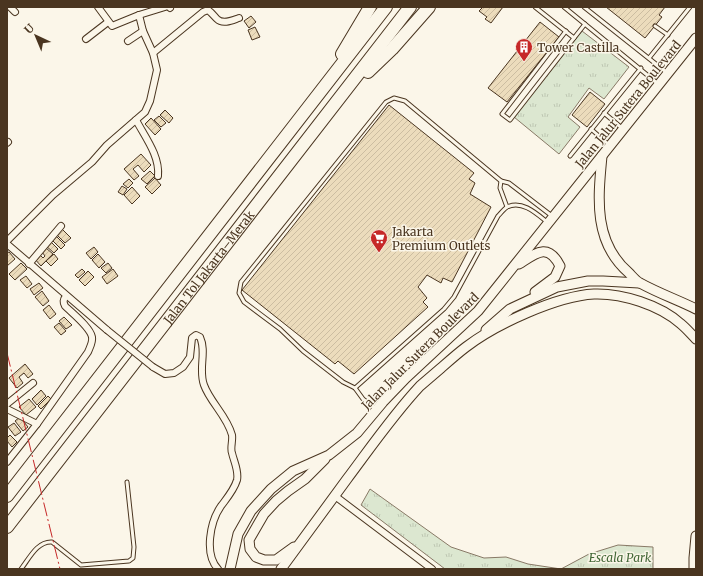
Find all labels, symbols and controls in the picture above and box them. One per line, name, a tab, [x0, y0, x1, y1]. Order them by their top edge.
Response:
north arrow	[16, 16, 56, 56]
text: U	[21, 20, 37, 37]
building icon: Tower Castilla	[514, 37, 534, 62]
street label: Jalan Jalur Sutera Boulevard	[571, 37, 684, 171]
place label: Tower Castilla	[537, 40, 620, 55]
street label: Jalan Tol Jakarta–Merak	[159, 207, 257, 327]
place label: Jakarta Premium Outlets	[391, 224, 491, 253]
supermarket icon: Jakarta Premium Outlets	[369, 228, 389, 253]
street label: Jalan Jalur Sutera Boulevard	[358, 289, 482, 413]
park label: Escala Park	[589, 550, 652, 565]

